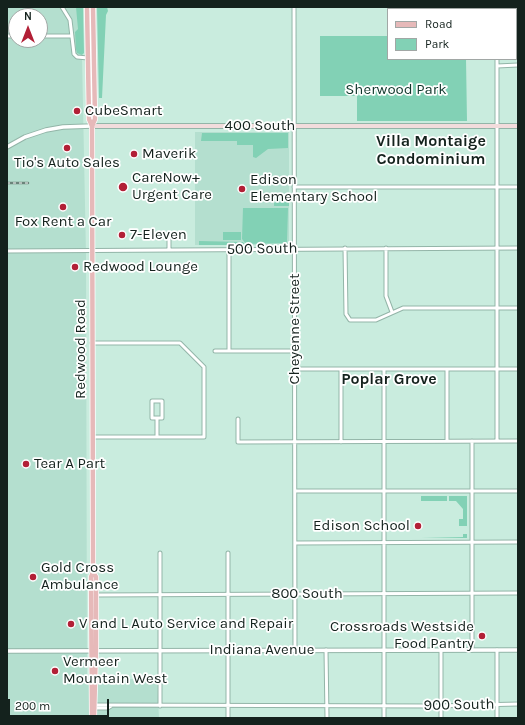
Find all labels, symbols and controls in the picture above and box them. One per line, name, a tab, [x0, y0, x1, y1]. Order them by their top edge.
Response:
north arrow	[8, 8, 48, 48]
legend	[387, 8, 517, 60]
text: N	[24, 10, 32, 23]
text: Road	[425, 17, 453, 31]
text: Park	[425, 37, 449, 51]
park label: Sherwood Park	[345, 81, 447, 99]
place label: CubeSmart	[85, 102, 162, 120]
marker: CubeSmart	[72, 106, 82, 116]
street label: 400 South	[225, 117, 295, 135]
district label: Villa Montaige Condominium	[376, 131, 486, 169]
marker: Tio's Auto Sales	[62, 143, 72, 153]
place label: Maverik	[142, 145, 197, 163]
marker: Maverik	[129, 149, 139, 159]
place label: Tio's Auto Sales	[14, 154, 120, 172]
place label: CareNow+ Urgent Care	[132, 169, 212, 204]
place label: Edison Elementary School	[250, 171, 377, 206]
marker: CareNow+ Urgent Care	[117, 181, 129, 193]
marker: Edison Elementary School	[237, 184, 247, 194]
marker: Fox Rent a Car	[58, 202, 68, 212]
place label: Fox Rent a Car	[15, 213, 111, 231]
place label: 7-Eleven	[130, 226, 187, 244]
marker: 7-Eleven	[117, 230, 127, 240]
street label: 500 South	[226, 239, 298, 259]
place label: Redwood Lounge	[83, 258, 198, 276]
marker: Redwood Lounge	[70, 262, 80, 272]
street label: Cheyenne Street	[286, 273, 304, 385]
street label: Redwood Road	[72, 299, 90, 399]
district label: Poplar Grove	[341, 369, 437, 389]
place label: Tear A Part	[34, 455, 105, 473]
marker: Tear A Part	[21, 459, 31, 469]
place label: Edison School	[313, 517, 410, 535]
marker: Edison School	[413, 521, 423, 531]
place label: Gold Cross Ambulance	[41, 559, 119, 594]
marker: Gold Cross Ambulance	[28, 572, 38, 582]
street label: 800 South	[271, 585, 343, 603]
place label: V and L Auto Service and Repair	[79, 615, 293, 633]
place label: Crossroads Westside Food Pantry	[330, 618, 474, 653]
marker: V and L Auto Service and Repair	[66, 619, 76, 629]
marker: Crossroads Westside Food Pantry	[477, 631, 487, 641]
street label: Indiana Avenue	[209, 641, 315, 659]
place label: Vermeer Mountain West	[63, 653, 167, 688]
marker: Vermeer Mountain West	[50, 666, 60, 676]
scale bar	[10, 691, 111, 717]
street label: 900 South	[423, 695, 495, 715]
text: 200 m	[15, 699, 50, 713]

